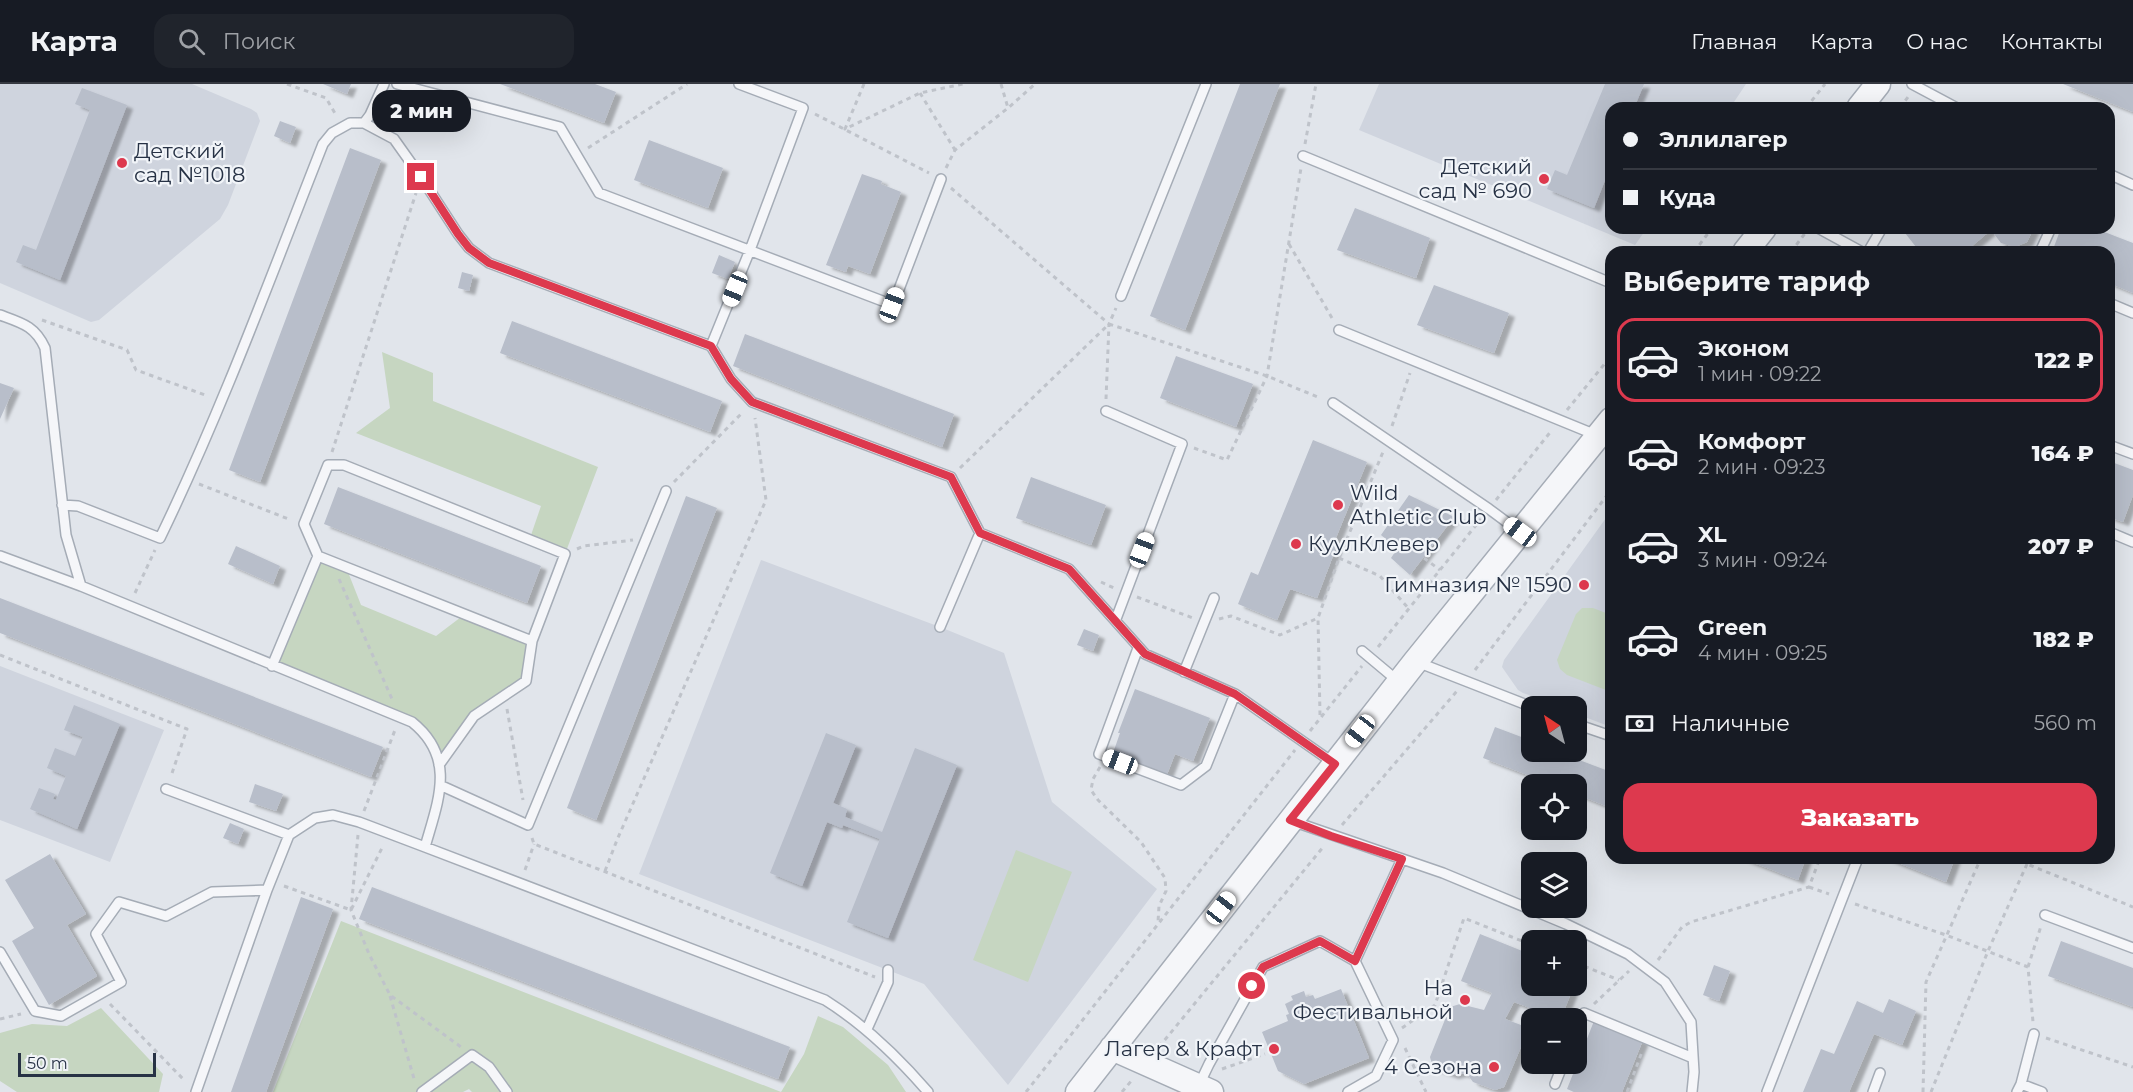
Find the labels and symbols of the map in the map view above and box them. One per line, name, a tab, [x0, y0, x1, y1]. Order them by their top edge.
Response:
callout: 2 мин	[372, 90, 470, 132]
place label: Детский сад №1018	[134, 138, 245, 187]
place label: Детский сад № 690	[1419, 154, 1532, 203]
marker: Детский сад №1018	[115, 156, 129, 170]
route end	[407, 163, 434, 190]
marker: Детский сад № 690	[1537, 172, 1551, 186]
car	[720, 269, 750, 309]
car	[877, 285, 907, 325]
place label: Wild Athletic Club	[1350, 480, 1486, 529]
marker: Wild Athletic Club	[1331, 498, 1345, 512]
car	[1500, 514, 1540, 550]
car	[1127, 530, 1157, 570]
place label: КуулКлевер	[1308, 531, 1439, 556]
marker: КуулКлевер	[1289, 537, 1303, 551]
place label: Гимназия № 1590	[1384, 572, 1572, 597]
marker: Гимназия № 1590	[1577, 578, 1591, 592]
north arrow	[1521, 696, 1587, 762]
car	[1342, 711, 1378, 751]
car	[1100, 747, 1140, 777]
car	[1203, 888, 1239, 928]
route start	[1238, 972, 1265, 999]
place label: На Фестивальной	[1293, 975, 1453, 1024]
marker: На Фестивальной	[1458, 993, 1472, 1007]
place label: Лагер & Крафт	[1104, 1036, 1262, 1061]
marker: Лагер & Крафт	[1267, 1042, 1281, 1056]
scale bar	[18, 1050, 156, 1078]
place label: 4 Сезона	[1384, 1054, 1482, 1079]
marker: 4 Сезона	[1487, 1060, 1501, 1074]

